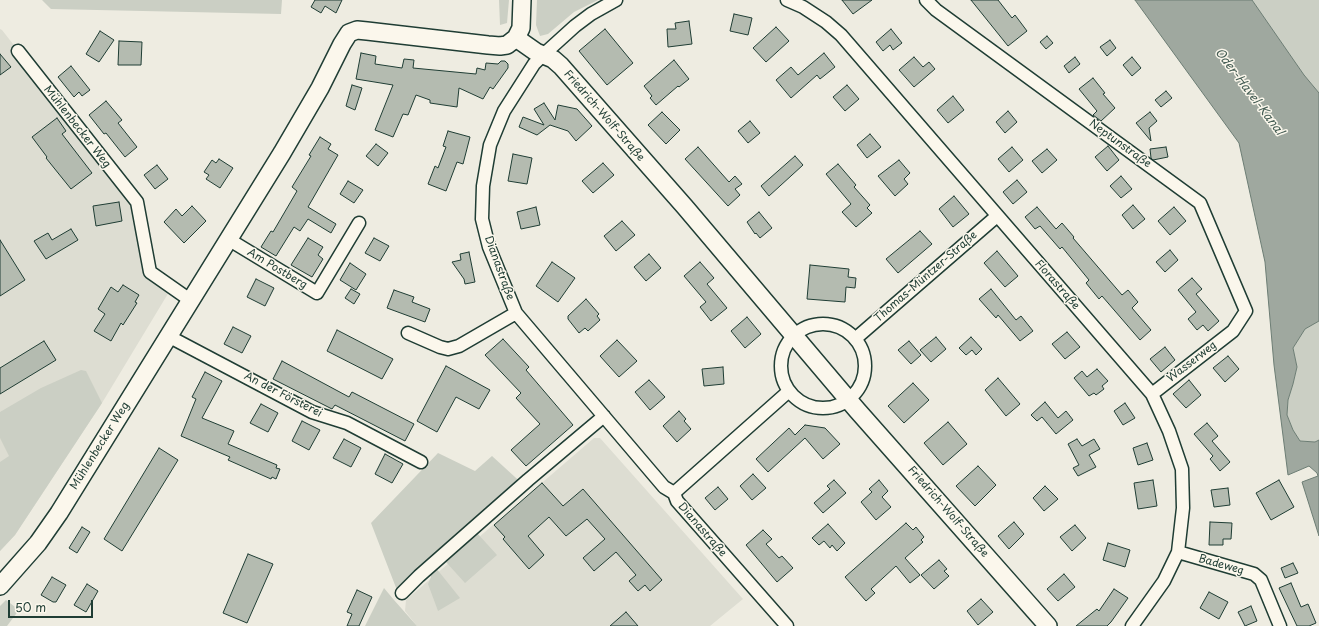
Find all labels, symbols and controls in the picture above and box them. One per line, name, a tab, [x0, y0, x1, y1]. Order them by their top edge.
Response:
water label: Oder-Havel-Kanal	[1212, 46, 1286, 138]
street label: Friedrich-Wolf-Straße	[561, 68, 647, 164]
street label: Mühlenbecker Weg	[41, 83, 113, 171]
street label: Neptunstraße	[1086, 117, 1154, 171]
street label: Thomas-Müntzer-Straße	[872, 229, 980, 325]
street label: Dianastraße	[481, 234, 517, 302]
street label: Am Postberg	[245, 246, 309, 292]
street label: Florastraße	[1032, 257, 1082, 313]
street label: Wasserweg	[1165, 339, 1219, 385]
street label: An der Försterei	[242, 370, 324, 420]
street label: Mühlenbecker Weg	[68, 400, 132, 492]
street label: Friedrich-Wolf-Straße	[905, 464, 991, 560]
street label: Dianastraße	[675, 500, 729, 560]
street label: Badeweg	[1197, 552, 1245, 578]
scale bar	[10, 592, 95, 618]
text: 50 m	[15, 598, 46, 616]

